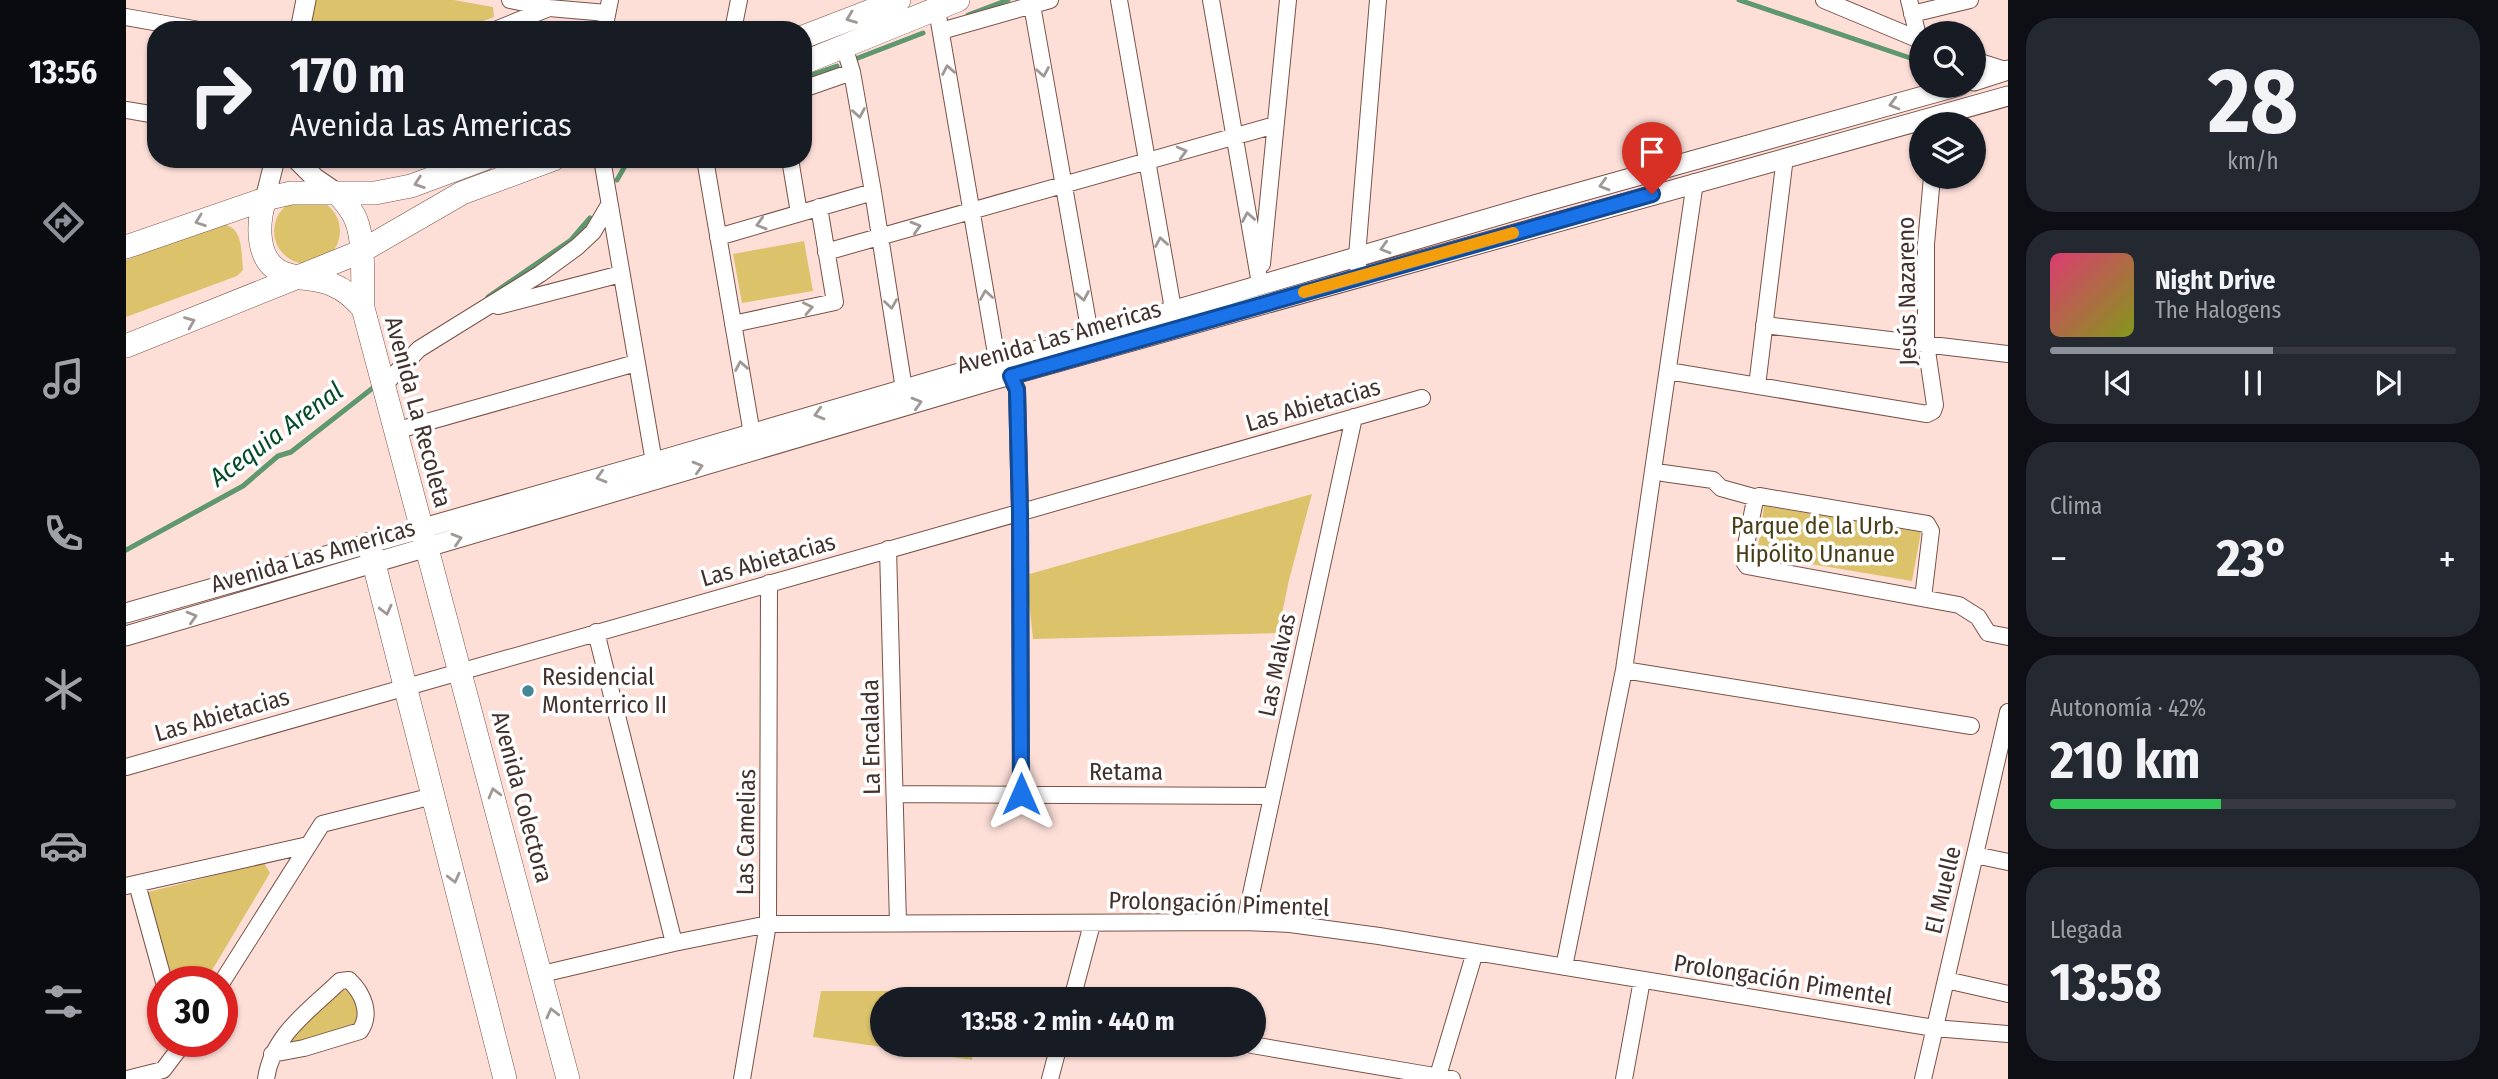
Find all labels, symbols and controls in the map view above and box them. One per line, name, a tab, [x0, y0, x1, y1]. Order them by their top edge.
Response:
one-way arrow	[846, 10, 858, 24]
map controls	[1909, 21, 1986, 189]
button: search	[1909, 21, 1986, 98]
text: 170 m	[290, 46, 406, 105]
text: 28	[2208, 47, 2298, 156]
icon: right	[175, 49, 266, 140]
text: 13:56	[29, 53, 97, 91]
one-way arrow	[941, 64, 956, 76]
one-way arrow	[1035, 66, 1050, 78]
one-way arrow	[1888, 96, 1900, 111]
text: Avenida Las Americas	[290, 106, 572, 144]
one-way arrow	[851, 107, 866, 119]
button: layers	[1909, 112, 1986, 189]
pin	[1622, 122, 1682, 194]
icon: arrive	[1633, 133, 1671, 171]
one-way arrow	[1176, 146, 1188, 160]
text: km/h	[2227, 147, 2279, 175]
one-way arrow	[414, 175, 426, 189]
one-way arrow	[1598, 176, 1610, 191]
icon: directions	[39, 198, 88, 247]
one-way arrow	[1241, 211, 1256, 223]
one-way arrow	[195, 213, 207, 227]
one-way arrow	[755, 216, 767, 231]
street label: Jesús Nazareno	[1892, 216, 1922, 366]
one-way arrow	[909, 221, 921, 235]
one-way arrow	[1154, 236, 1169, 248]
one-way arrow	[1379, 239, 1391, 254]
text: Night Drive	[2155, 265, 2275, 296]
one-way arrow	[979, 289, 994, 301]
one-way arrow	[1075, 290, 1090, 302]
street label: Avenida Las Americas	[954, 294, 1164, 380]
text: The Halogens	[2155, 296, 2281, 324]
one-way arrow	[883, 298, 898, 310]
one-way arrow	[802, 301, 814, 316]
street label: Avenida La Recoleta	[379, 314, 457, 510]
one-way arrow	[183, 316, 195, 330]
icon: music	[39, 354, 88, 403]
one-way arrow	[734, 361, 749, 373]
icon: previous	[2099, 364, 2137, 402]
icon: pause	[2234, 364, 2272, 402]
icon: next	[2369, 364, 2407, 402]
street label: Las Abietacias	[1242, 372, 1384, 438]
water label: Acequia Arenal	[203, 376, 349, 494]
one-way arrow	[910, 397, 922, 411]
one-way arrow	[814, 405, 826, 420]
one-way arrow	[692, 461, 704, 476]
one-way arrow	[595, 469, 607, 484]
text: Clima	[2050, 492, 2102, 520]
icon: phone	[39, 509, 88, 558]
park label: Parque de la Urb. Hipólito Unanue	[1731, 512, 1899, 568]
street label: Avenida Las Americas	[208, 513, 418, 599]
street label: Las Abietacias	[697, 527, 839, 593]
text: 23°	[2216, 527, 2289, 590]
one-way arrow	[450, 532, 462, 547]
text: −	[2050, 536, 2067, 582]
text: +	[2439, 536, 2456, 582]
one-way arrow	[378, 604, 392, 616]
one-way arrow	[185, 611, 197, 625]
street label: Las Malvas	[1252, 611, 1302, 719]
place label: Residencial Monterrico II	[542, 663, 667, 719]
icon: climate	[39, 665, 88, 714]
street label: La Encalada	[856, 679, 886, 795]
street label: Las Abietacias	[151, 682, 293, 748]
marker: Residencial Monterrico II	[520, 683, 536, 699]
text: Autonomía · 42%	[2050, 694, 2206, 722]
street label: Avenida Colectora	[486, 708, 558, 886]
text: 210 km	[2050, 729, 2201, 792]
position arrow	[984, 757, 1058, 831]
street label: Retama	[1089, 758, 1163, 786]
street label: Las Camelias	[731, 769, 761, 895]
one-way arrow	[487, 787, 502, 799]
icon: car	[39, 821, 88, 870]
street label: El Muelle	[1919, 844, 1967, 936]
one-way arrow	[446, 872, 460, 884]
street label: Prolongación Pimentel	[1108, 886, 1330, 922]
text: Llegada	[2050, 916, 2122, 944]
street label: Prolongación Pimentel	[1672, 949, 1894, 1011]
text: 13:58	[2050, 951, 2162, 1014]
speed limit sign: 30	[147, 966, 238, 1057]
icon: filters	[39, 977, 88, 1026]
text: 13:58 · 2 min · 440 m	[961, 1006, 1175, 1037]
one-way arrow	[545, 1007, 560, 1019]

